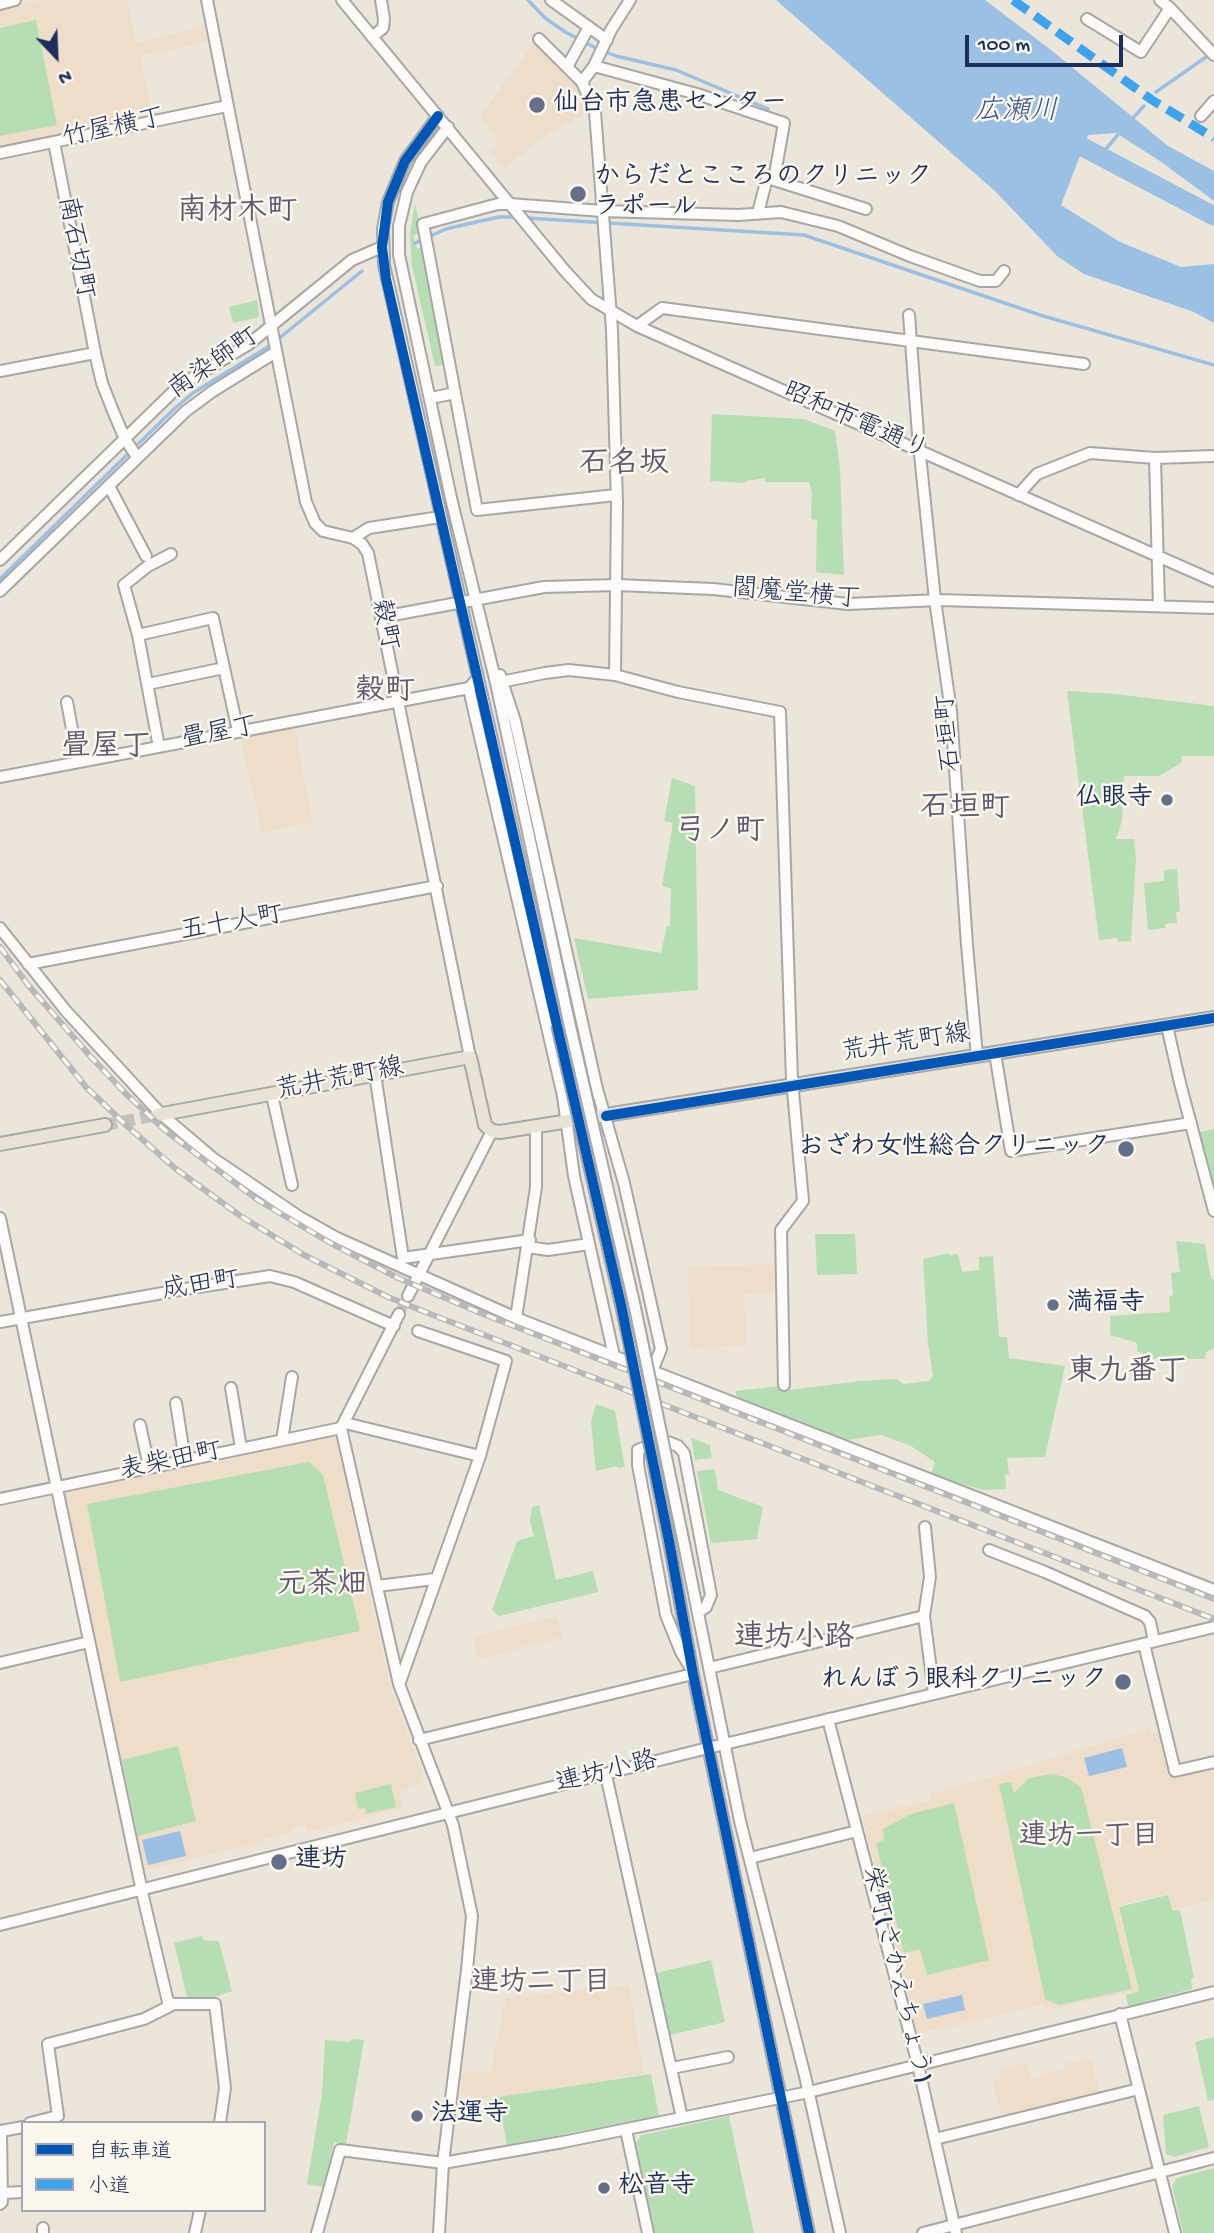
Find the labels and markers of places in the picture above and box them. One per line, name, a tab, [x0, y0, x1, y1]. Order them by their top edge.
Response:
place label: 仙台市急患センター	[553, 89, 787, 121]
marker: 仙台市急患センター	[527, 95, 547, 115]
place label: からだとこころのクリニック ラポール	[594, 163, 932, 224]
marker: からだとこころのクリニック ラポール	[568, 184, 588, 204]
place label: 仏眼寺	[1075, 784, 1153, 816]
marker: 仏眼寺	[1159, 792, 1175, 808]
place label: おざわ女性総合クリニック	[798, 1133, 1110, 1165]
marker: おざわ女性総合クリニック	[1116, 1139, 1136, 1159]
place label: 満福寺	[1067, 1289, 1145, 1321]
marker: 満福寺	[1045, 1297, 1061, 1313]
place label: れんぼう眼科クリニック	[821, 1666, 1107, 1698]
marker: れんぼう眼科クリニック	[1113, 1672, 1133, 1692]
place label: 連坊	[295, 1846, 347, 1878]
marker: 連坊	[269, 1852, 289, 1872]
place label: 法運寺	[431, 2100, 509, 2132]
marker: 法運寺	[409, 2108, 425, 2124]
place label: 松音寺	[618, 2172, 696, 2204]
marker: 松音寺	[596, 2180, 612, 2196]

